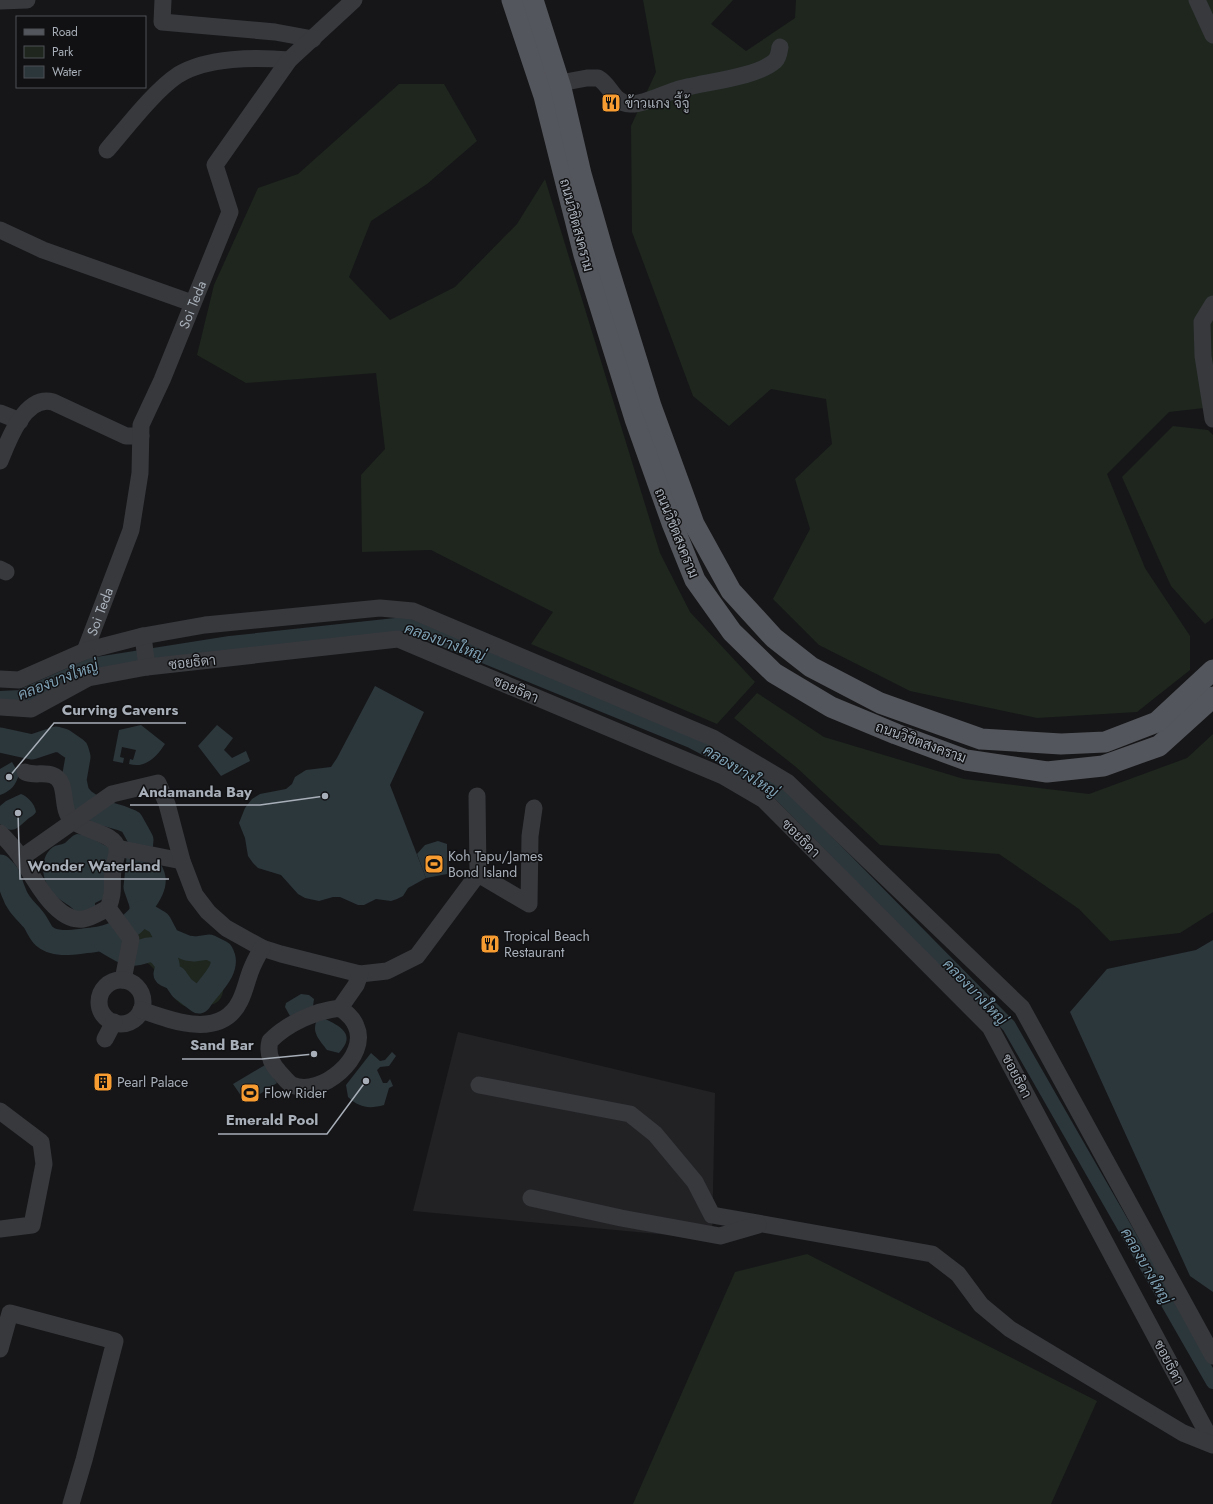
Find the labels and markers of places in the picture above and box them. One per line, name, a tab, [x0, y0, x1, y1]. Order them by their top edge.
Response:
place label: ข้าวแกง จี้จู้	[625, 91, 690, 113]
restaurant icon: ข้าวแกง จี้จู้	[600, 92, 622, 114]
callout: Curving Cavenrs	[54, 696, 186, 723]
callout: Andamanda Bay	[130, 778, 260, 805]
place label: Koh Tapu/James Bond Island	[448, 846, 543, 882]
callout: Wonder Waterland	[20, 852, 169, 879]
sports icon: Koh Tapu/James Bond Island	[423, 853, 445, 875]
place label: Tropical Beach Restaurant	[504, 926, 590, 962]
restaurant icon: Tropical Beach Restaurant	[479, 933, 501, 955]
callout: Sand Bar	[182, 1032, 262, 1059]
building icon: Pearl Palace	[92, 1071, 114, 1093]
place label: Pearl Palace	[117, 1072, 188, 1092]
sports icon: Flow Rider	[239, 1082, 261, 1104]
place label: Flow Rider	[264, 1083, 327, 1103]
callout: Emerald Pool	[218, 1107, 327, 1134]

